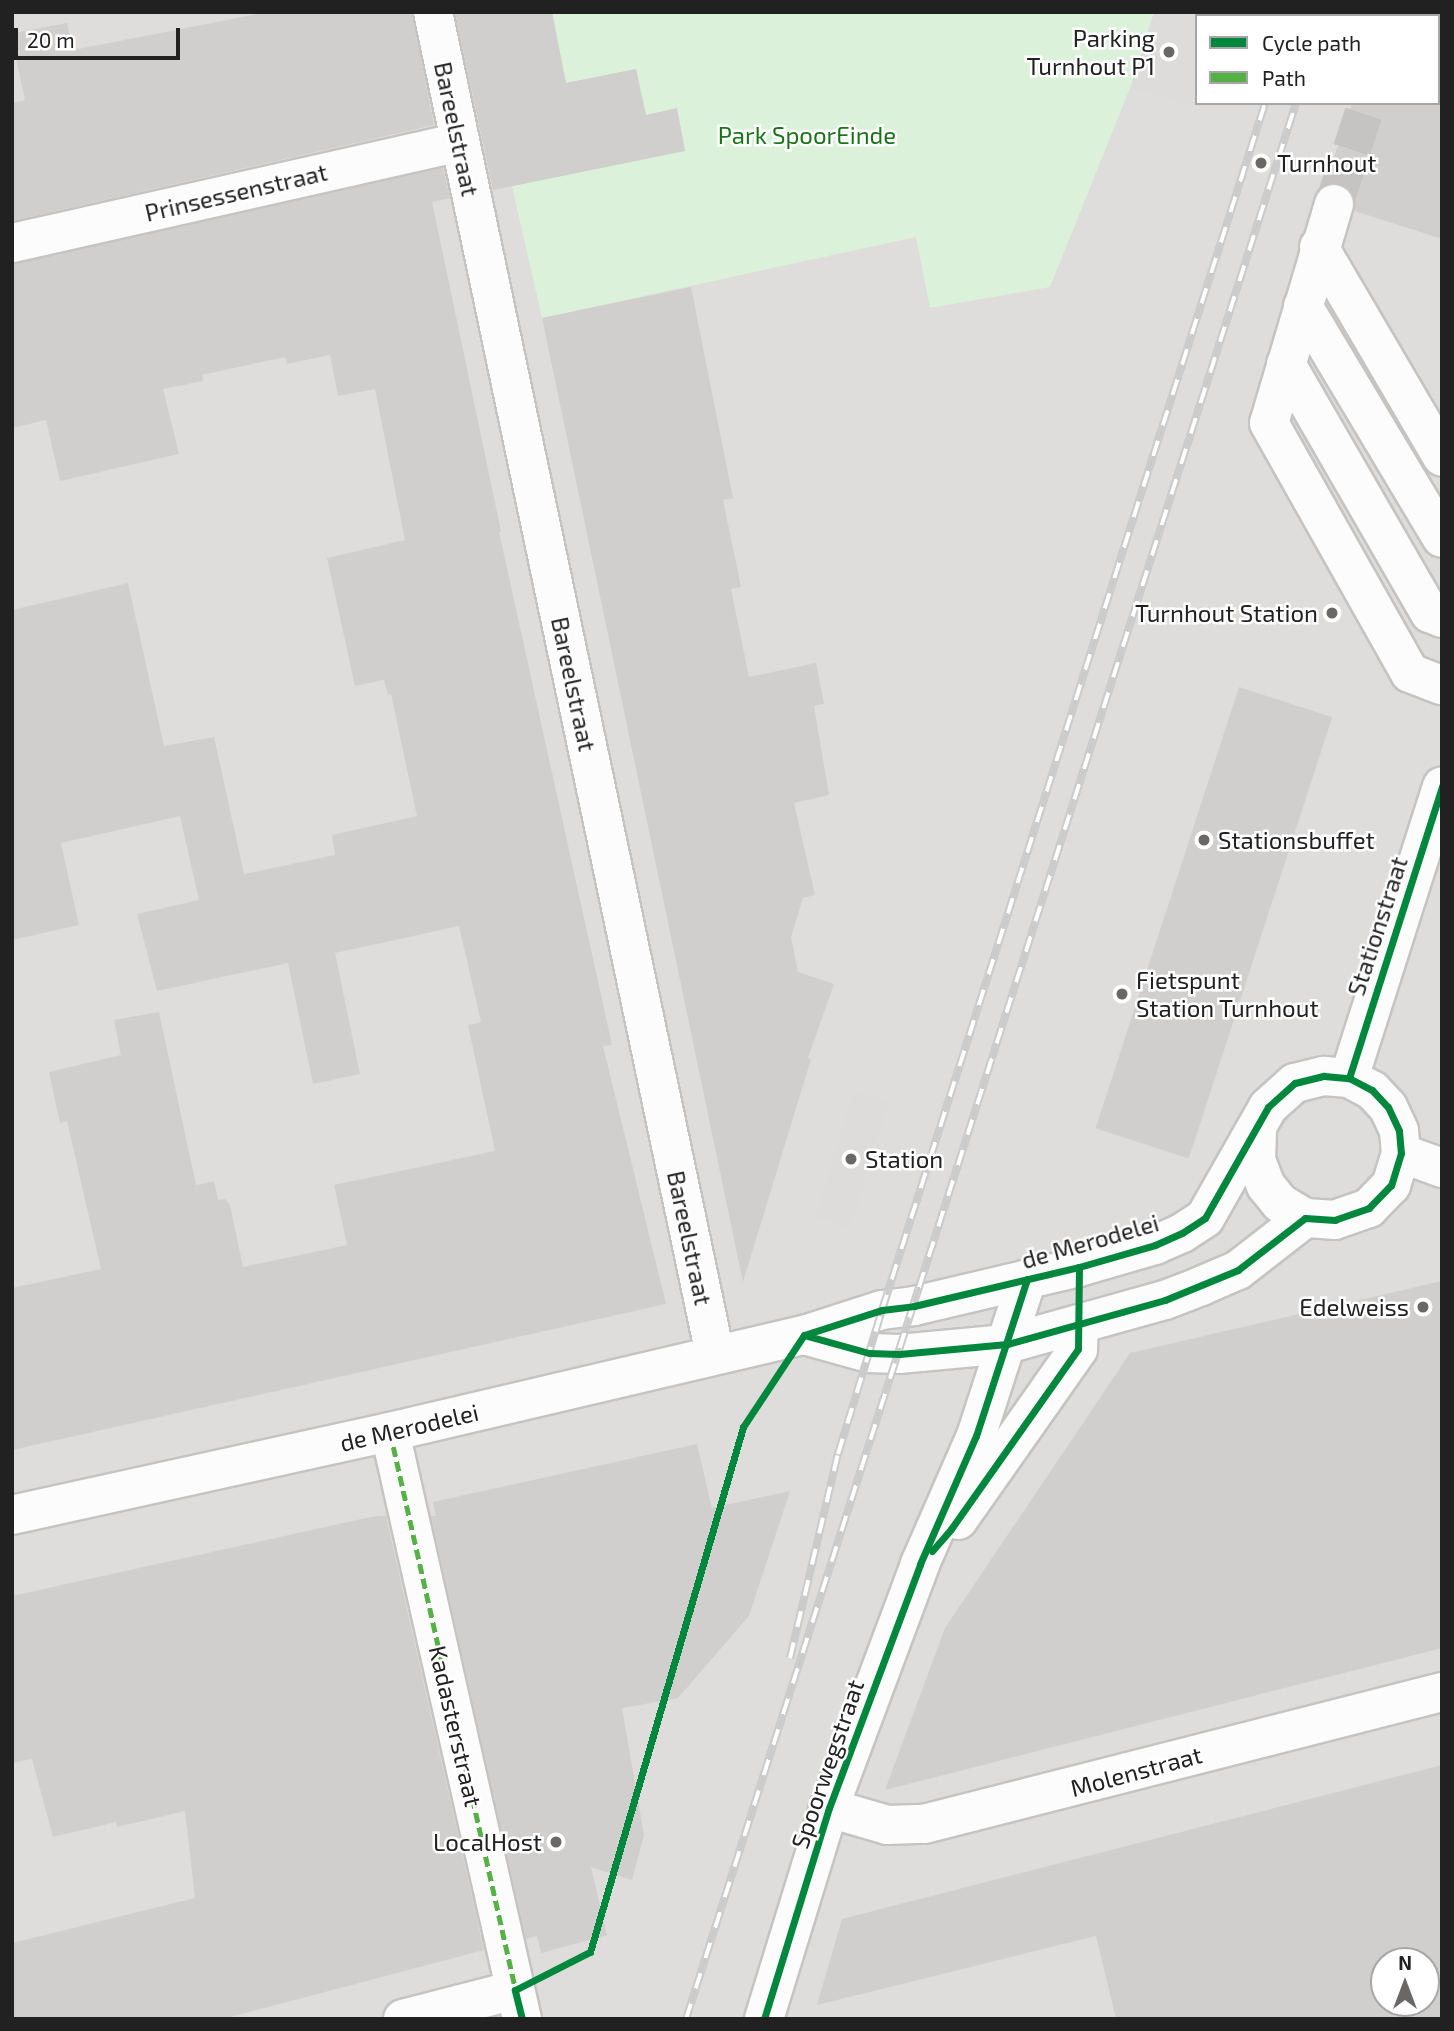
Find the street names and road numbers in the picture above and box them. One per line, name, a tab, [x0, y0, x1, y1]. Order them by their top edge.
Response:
street label: Bareelstraat	[429, 59, 485, 199]
street label: Prinsessenstraat	[142, 157, 330, 227]
street label: Bareelstraat	[546, 614, 602, 754]
street label: Stationstraat	[1341, 853, 1413, 999]
street label: Bareelstraat	[662, 1168, 718, 1308]
street label: de Merodelei	[1018, 1208, 1162, 1274]
street label: de Merodelei	[337, 1397, 481, 1457]
street label: Kadasterstraat	[423, 1643, 489, 1809]
street label: Spoorwegstraat	[785, 1676, 869, 1852]
street label: Molenstraat	[1067, 1740, 1205, 1802]

